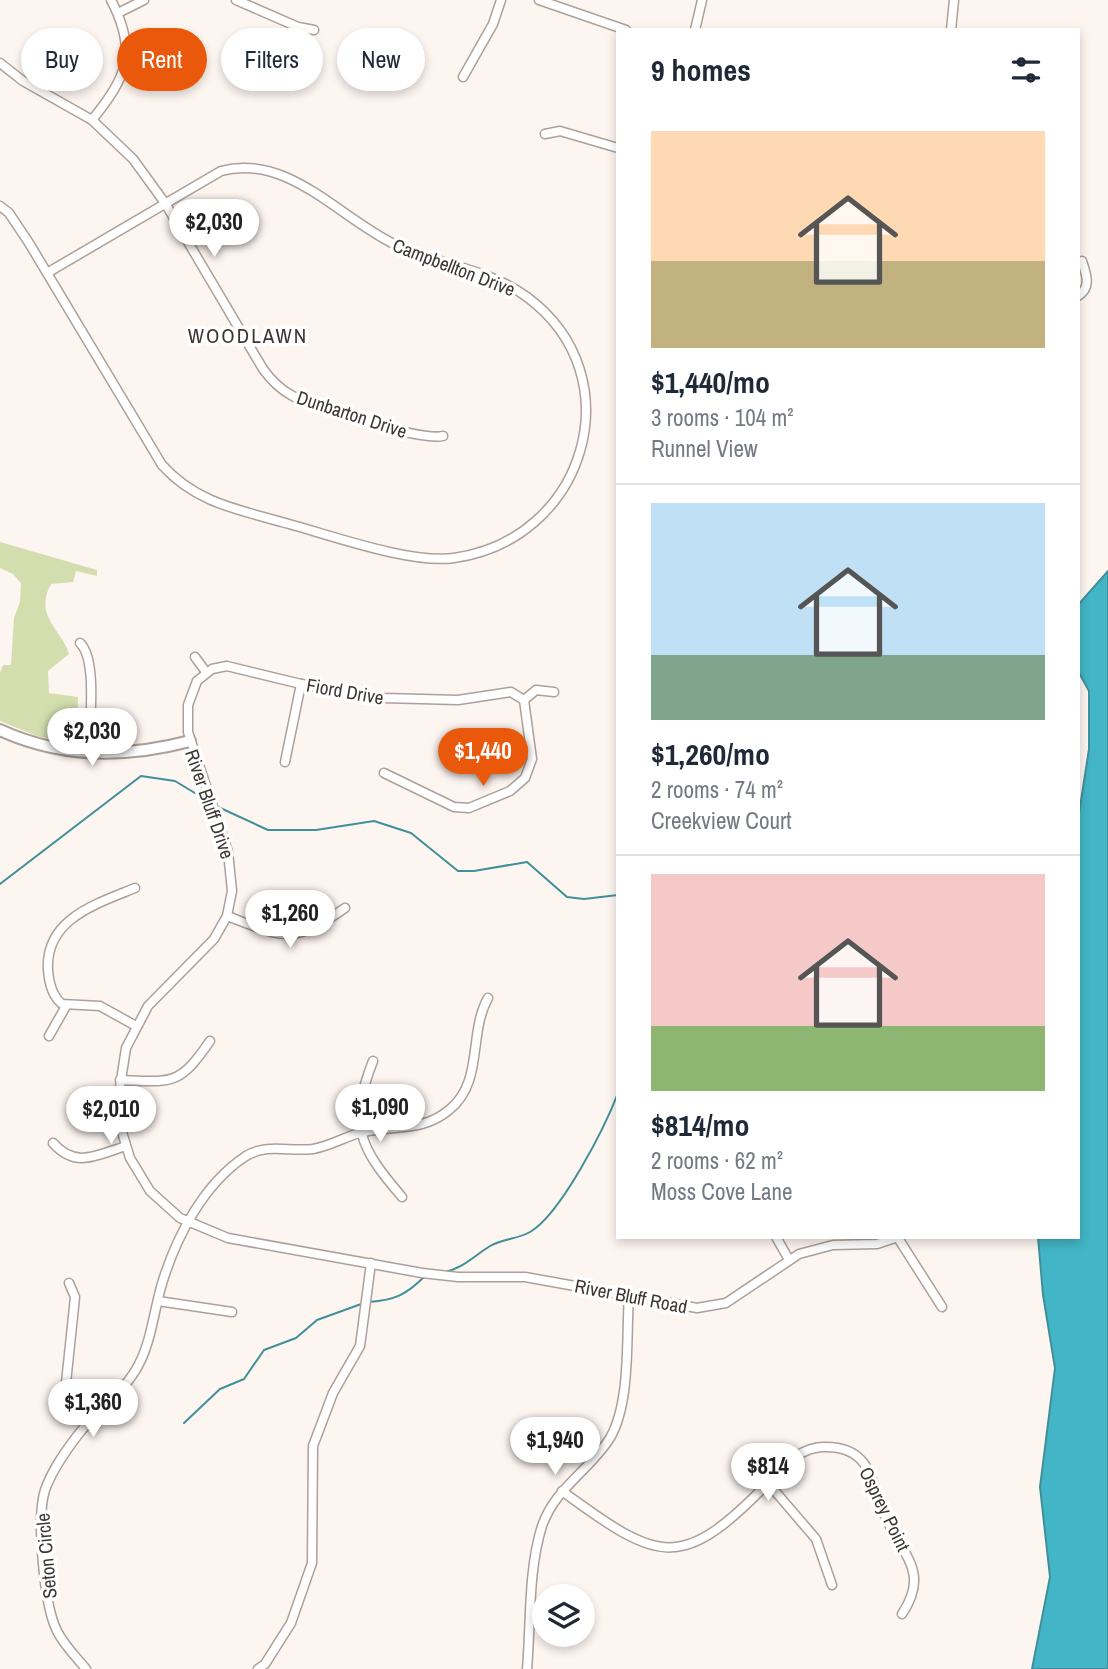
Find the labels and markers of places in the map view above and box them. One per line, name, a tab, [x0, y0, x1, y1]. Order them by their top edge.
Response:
pin: $2,030	[157, 200, 271, 259]
pin: $2,030	[35, 708, 149, 768]
pin: $1,440	[426, 728, 540, 788]
pin: $1,260	[233, 890, 347, 950]
pin: $1,090	[323, 1084, 437, 1144]
pin: $2,010	[54, 1086, 168, 1146]
pin: $1,360	[36, 1380, 150, 1439]
pin: $1,940	[498, 1418, 612, 1477]
pin: $814	[727, 1444, 809, 1503]

